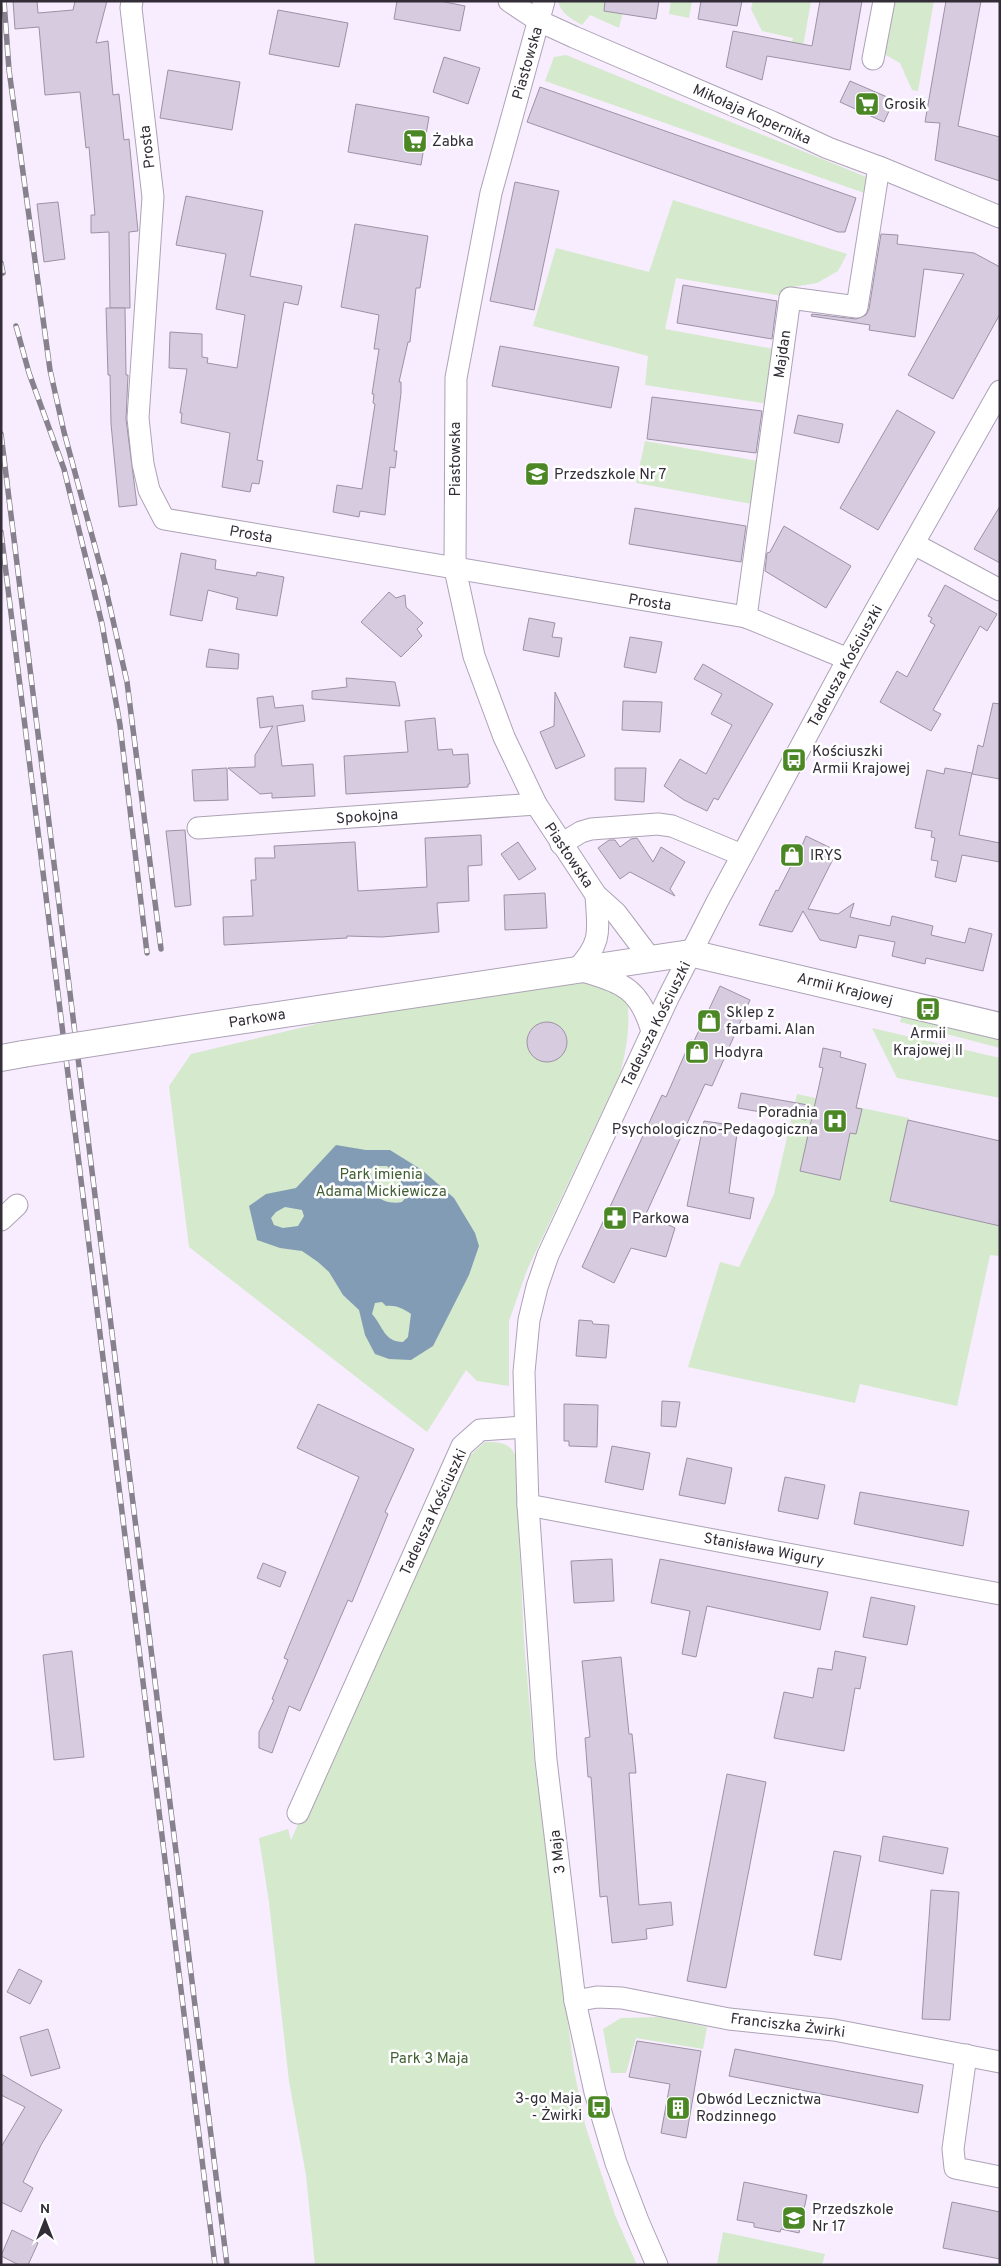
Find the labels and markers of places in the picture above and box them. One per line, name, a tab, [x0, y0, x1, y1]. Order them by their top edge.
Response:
supermarket icon: Grosik	[854, 91, 880, 117]
place label: Grosik	[884, 96, 927, 115]
supermarket icon: Żabka	[402, 128, 428, 154]
place label: Żabka	[432, 132, 474, 152]
school or university icon: Przedszkole Nr 7	[524, 461, 550, 487]
place label: Przedszkole Nr 7	[554, 466, 667, 485]
place label: Kościuszki Armii Krajowej	[812, 743, 910, 779]
bus stop icon: Kościuszki Armii Krajowej	[781, 747, 807, 773]
shop icon: IRYS	[779, 842, 805, 868]
place label: IRYS	[810, 847, 842, 866]
bus stop icon: Armii Krajowej II	[915, 996, 941, 1022]
place label: Sklep z farbami. Alan	[726, 1004, 815, 1040]
shop icon: Sklep z farbami. Alan	[696, 1008, 722, 1034]
place label: Armii Krajowej II	[893, 1025, 963, 1061]
shop icon: Hodyra	[684, 1039, 710, 1065]
place label: Hodyra	[714, 1044, 763, 1063]
place label: Poradnia Psychologiczno-Pedagogiczna	[612, 1104, 818, 1140]
hospital icon: Poradnia Psychologiczno-Pedagogiczna	[822, 1108, 848, 1134]
pharmacy icon: Parkowa	[602, 1205, 628, 1231]
place label: Parkowa	[632, 1210, 689, 1229]
place label: 3-go Maja - Żwirki	[515, 2090, 582, 2126]
place label: Obwód Lecznictwa Rodzinnego	[696, 2091, 821, 2127]
bus stop icon: 3-go Maja - Żwirki	[586, 2094, 612, 2120]
building icon: Obwód Lecznictwa Rodzinnego	[665, 2095, 691, 2121]
place label: Przedszkole Nr 17	[812, 2201, 894, 2237]
school or university icon: Przedszkole Nr 17	[781, 2205, 807, 2231]

